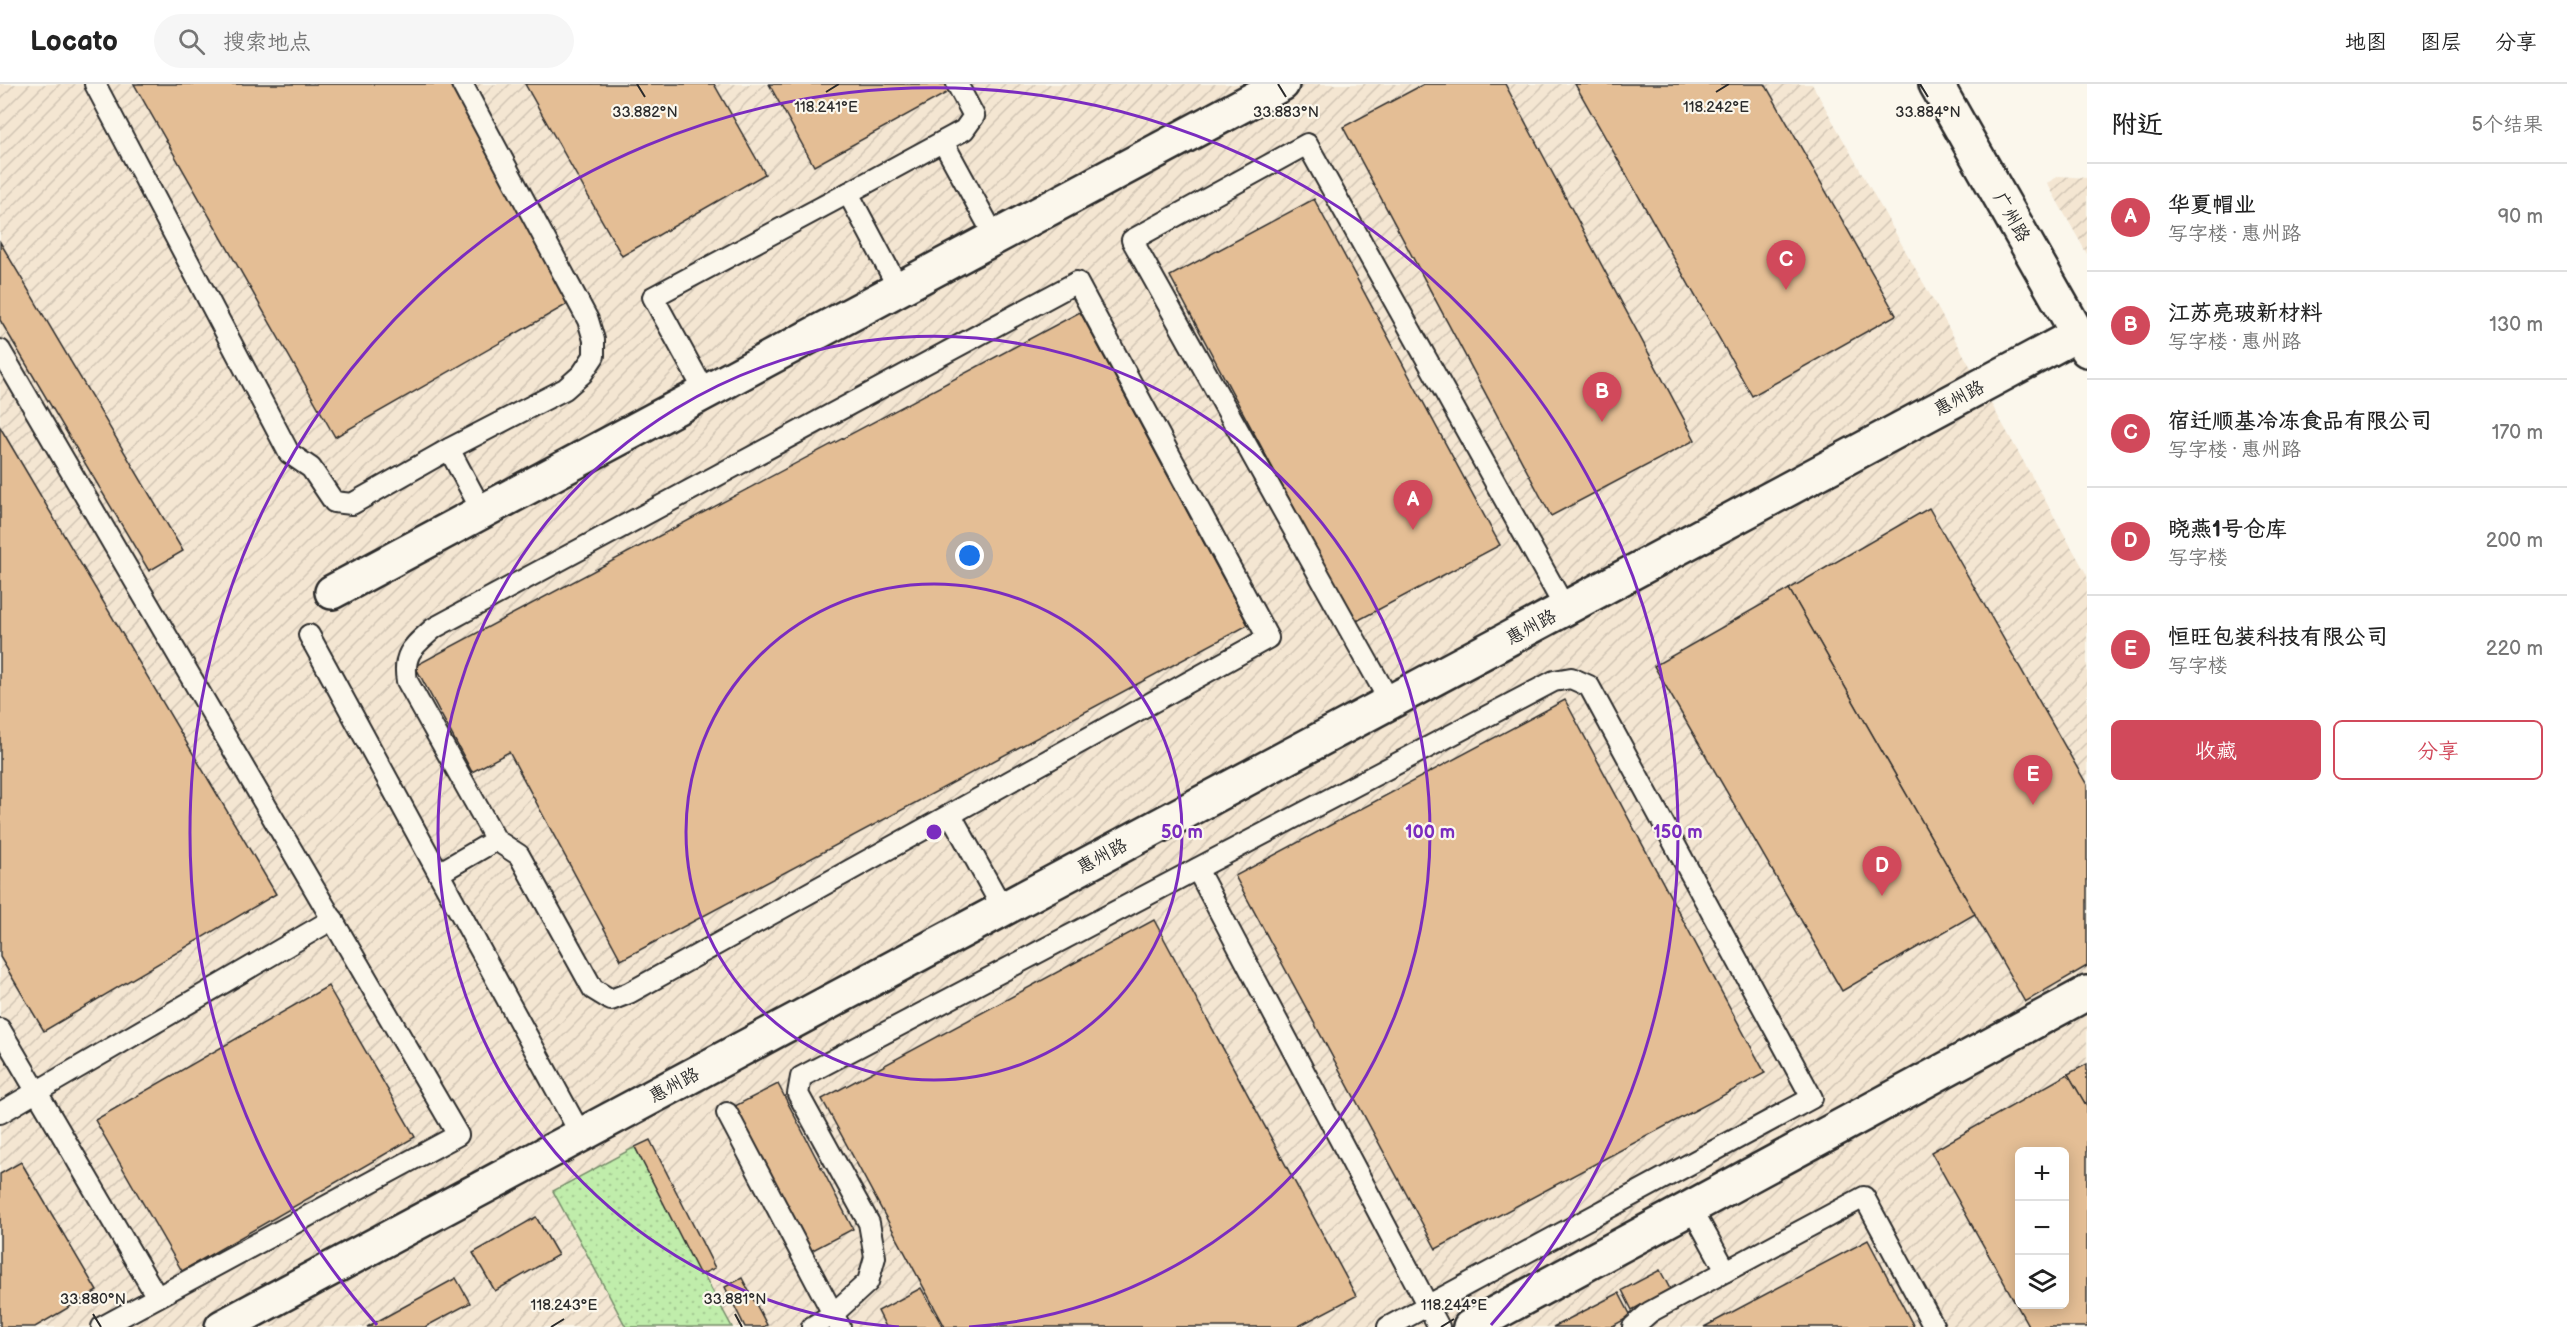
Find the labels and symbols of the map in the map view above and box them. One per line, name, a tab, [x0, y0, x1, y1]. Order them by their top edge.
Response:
text: 118.241°E	[794, 98, 858, 117]
text: 118.242°E	[1683, 98, 1749, 117]
text: 33.882°N	[612, 103, 678, 122]
text: 33.883°N	[1253, 103, 1319, 122]
text: 33.884°N	[1895, 103, 1961, 122]
street label: 广州路	[1989, 189, 2034, 246]
pin: C	[1766, 240, 1806, 290]
pin: B	[1582, 372, 1622, 422]
street label: 惠州路	[1930, 376, 1988, 420]
pin: A	[1394, 480, 1432, 530]
your location	[955, 541, 984, 570]
street label: 惠州路	[1502, 605, 1560, 649]
pin: E	[2014, 756, 2052, 805]
centre of rings	[924, 822, 944, 842]
text: 50 m	[1161, 822, 1203, 843]
text: 100 m	[1405, 822, 1455, 843]
text: 150 m	[1653, 822, 1703, 843]
street label: 惠州路	[1073, 834, 1131, 878]
pin: D	[1862, 846, 1902, 896]
street label: 惠州路	[645, 1063, 703, 1107]
text: 33.880°N	[60, 1290, 126, 1309]
text: 33.881°N	[704, 1290, 766, 1309]
text: 118.243°E	[531, 1296, 598, 1315]
text: 118.244°E	[1421, 1296, 1487, 1315]

